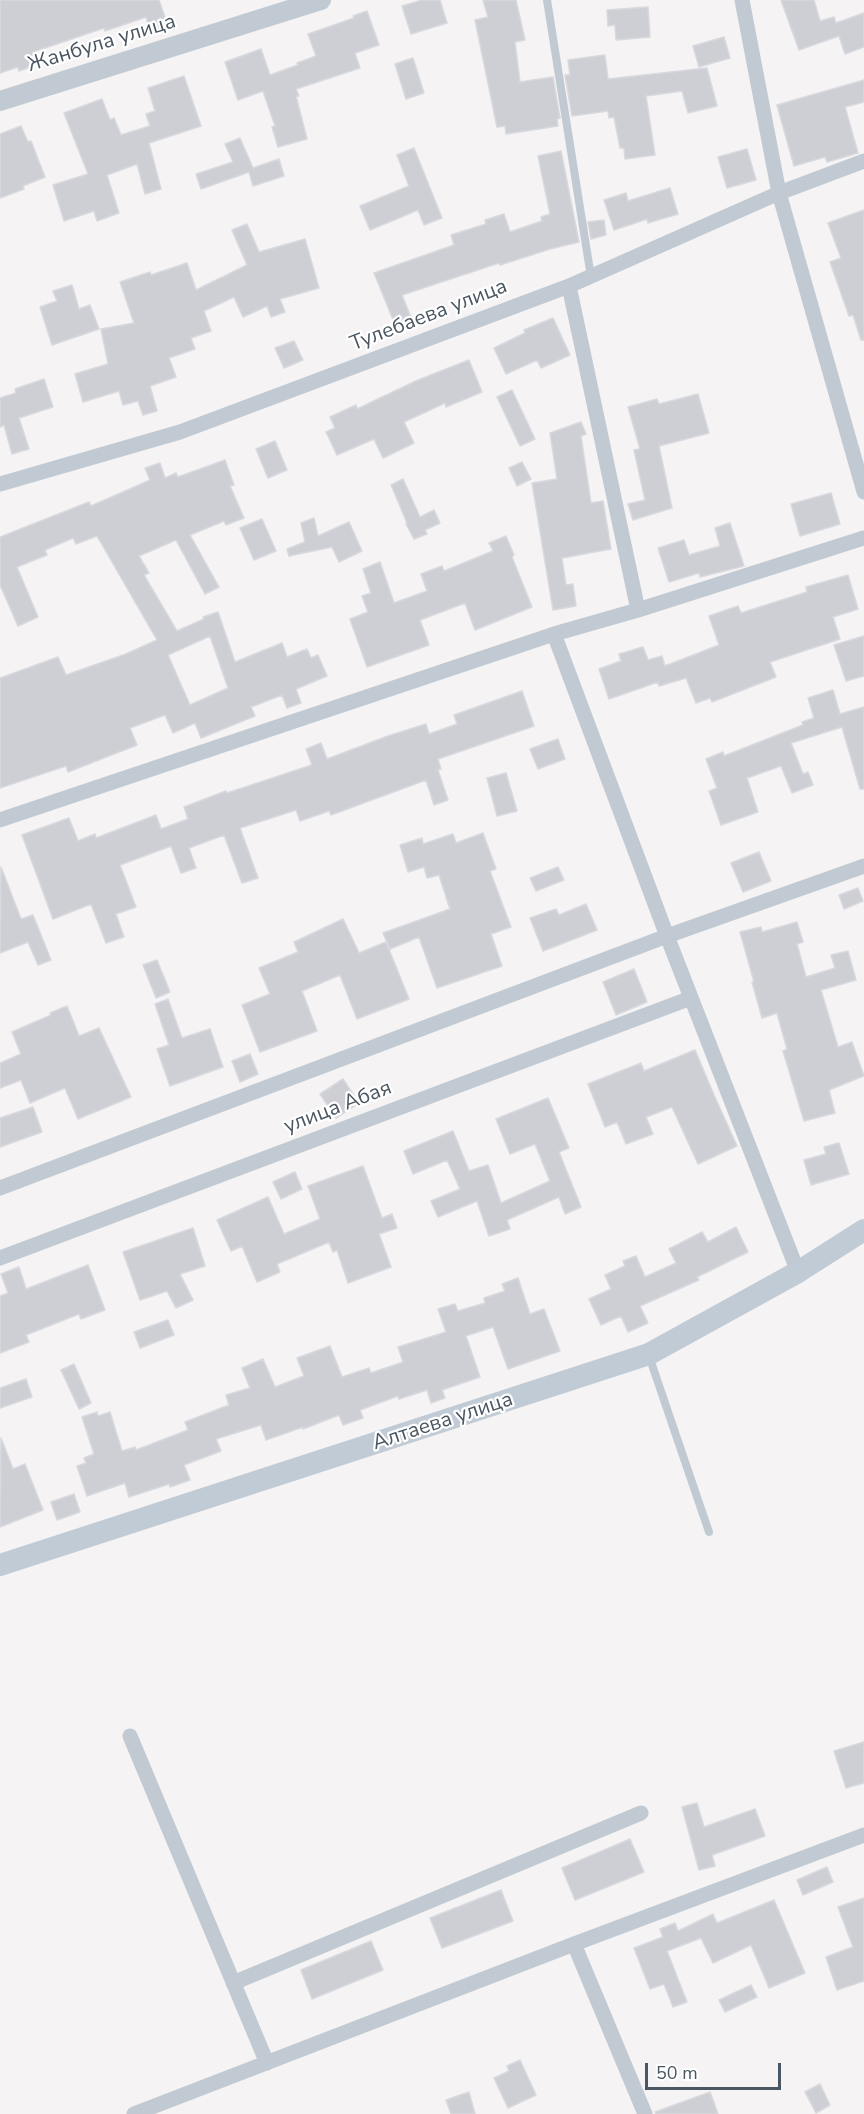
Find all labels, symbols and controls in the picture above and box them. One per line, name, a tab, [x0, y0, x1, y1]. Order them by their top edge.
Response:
street label: Жанбула улица	[25, 10, 179, 78]
street label: Тулебаева улица	[347, 274, 511, 358]
street label: улица Абая	[281, 1076, 395, 1140]
street label: Алтаева улица	[370, 1387, 516, 1457]
scale bar	[648, 2051, 784, 2089]
text: 50 m	[656, 2061, 698, 2085]

